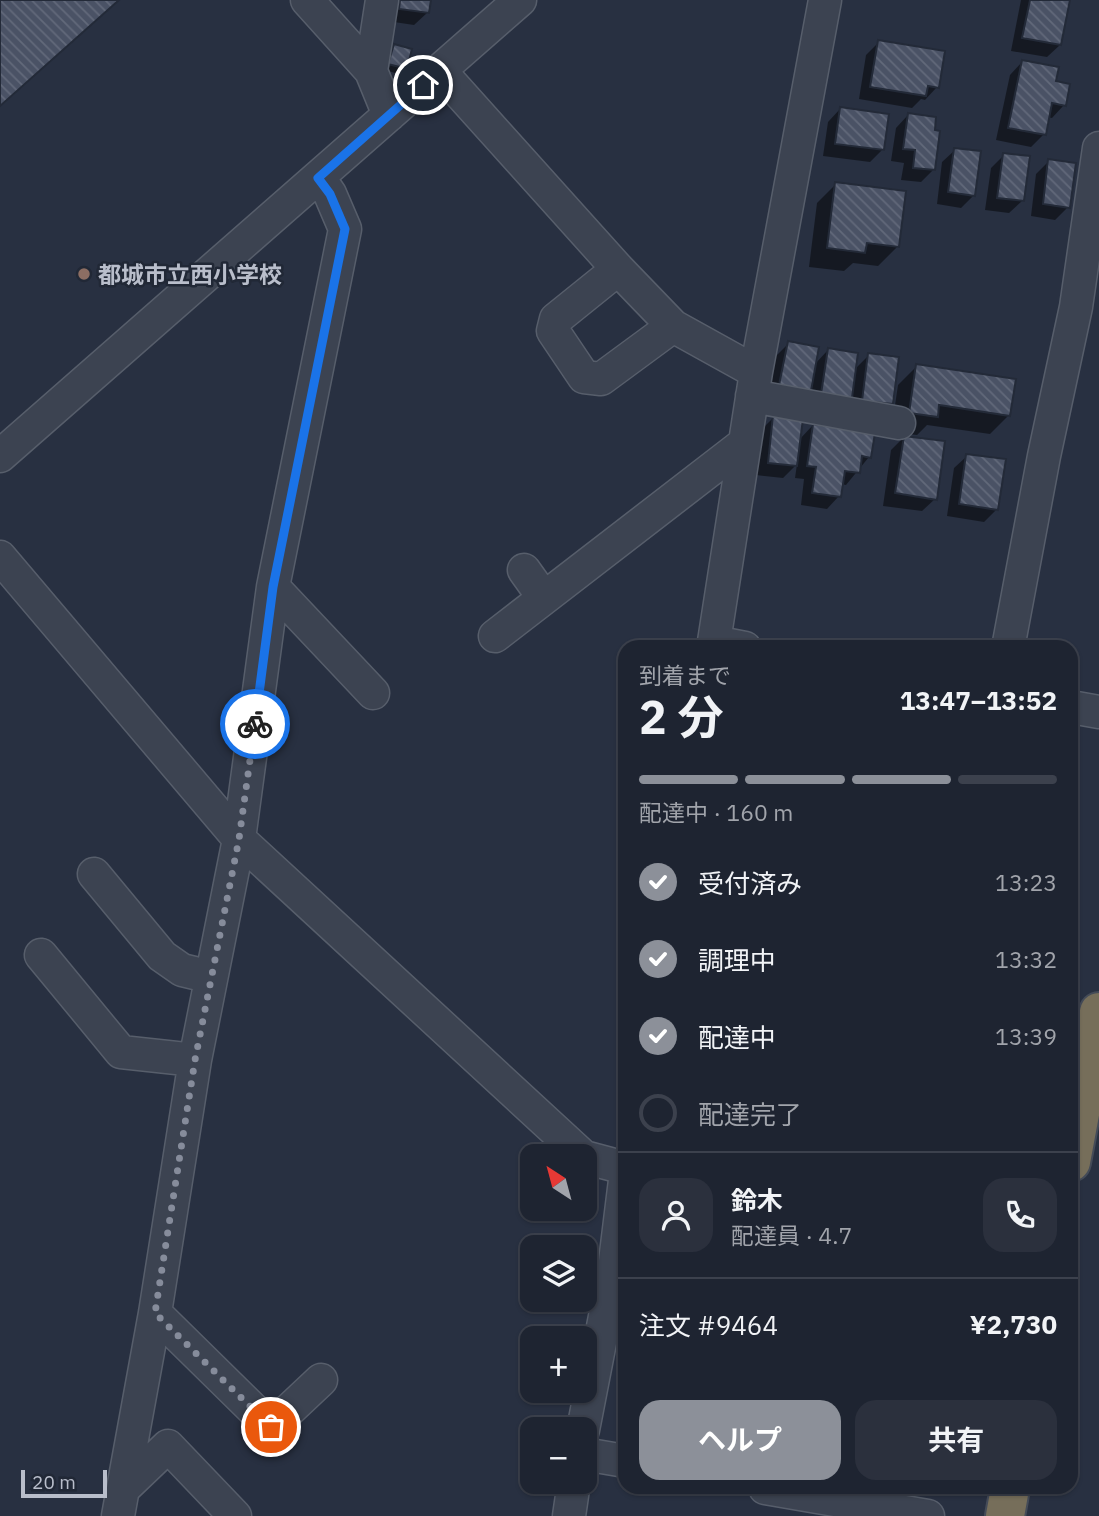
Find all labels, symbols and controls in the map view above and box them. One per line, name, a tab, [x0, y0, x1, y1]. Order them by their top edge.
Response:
pin	[393, 55, 453, 115]
icon: home	[404, 66, 442, 104]
place label: 都城市立西小学校	[98, 259, 282, 289]
marker: 都城市立西小学校	[76, 266, 92, 282]
text: 到着まで	[639, 660, 731, 690]
text: 13:47–13:52	[900, 683, 1057, 717]
text: 2 分	[639, 687, 723, 747]
courier	[220, 689, 290, 759]
icon: bike	[236, 705, 274, 743]
text: 配達中 · 160 m	[639, 797, 793, 827]
icon: check	[639, 863, 677, 901]
text: 受付済み	[698, 866, 802, 900]
text: 13:23	[995, 867, 1057, 897]
icon: check	[639, 940, 677, 978]
text: 調理中	[698, 943, 776, 977]
text: 13:32	[995, 944, 1057, 974]
icon: check	[639, 1017, 677, 1055]
text: 配達中	[698, 1020, 776, 1054]
text: 13:39	[995, 1021, 1057, 1051]
text: 配達完了	[698, 1097, 802, 1131]
north arrow	[520, 1144, 597, 1222]
map controls	[520, 1144, 597, 1494]
button: person	[639, 1178, 713, 1252]
button: phone	[983, 1178, 1057, 1252]
text: 鈴木	[731, 1183, 783, 1217]
text: 配達員 · 4.7	[731, 1220, 852, 1250]
button: layers	[520, 1235, 597, 1312]
text: ¥2,730	[970, 1307, 1057, 1341]
text: 注文 #9464	[639, 1308, 778, 1342]
button: +	[520, 1326, 597, 1403]
pin	[241, 1397, 301, 1457]
button: ヘルプ	[639, 1400, 841, 1480]
button: 共有	[855, 1400, 1057, 1480]
icon: bag	[252, 1408, 290, 1446]
button: −	[520, 1417, 597, 1494]
scale bar	[21, 1467, 107, 1499]
text: 20 m	[32, 1470, 76, 1494]

